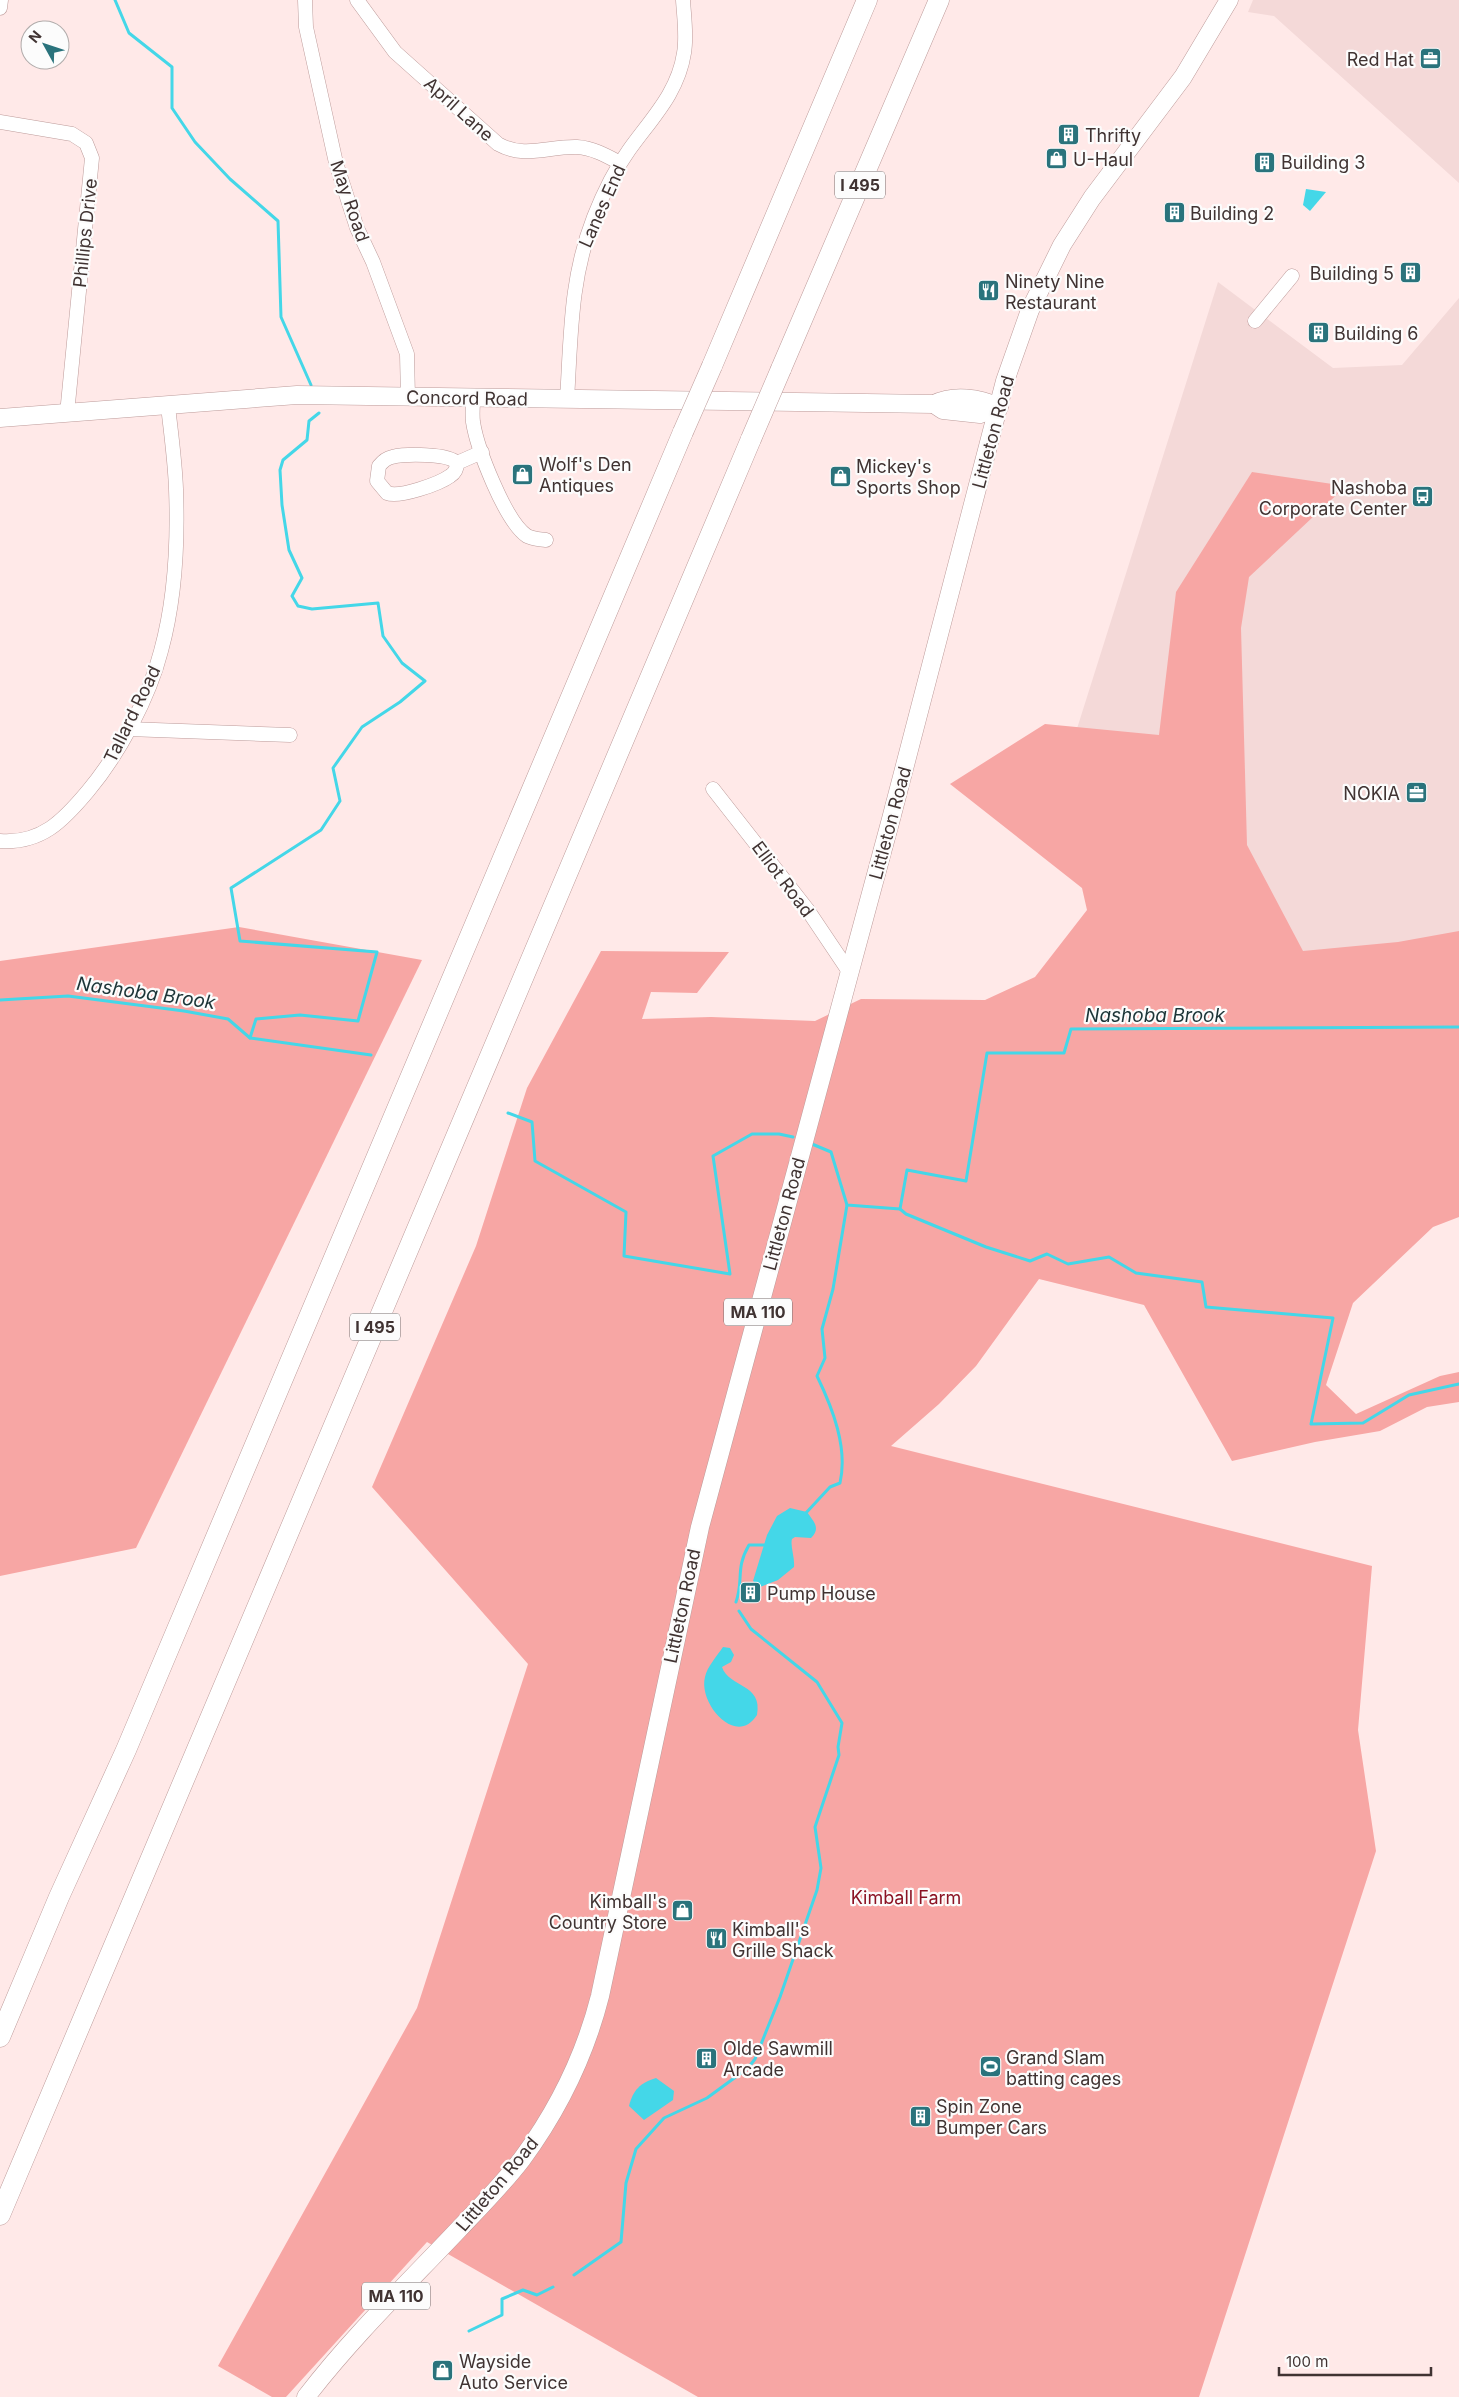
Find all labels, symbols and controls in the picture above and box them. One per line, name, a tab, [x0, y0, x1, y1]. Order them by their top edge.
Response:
north arrow	[20, 20, 70, 70]
text: N	[25, 27, 45, 46]
office icon: Red Hat	[1418, 47, 1442, 71]
place label: Red Hat	[1347, 49, 1414, 70]
street label: April Lane	[420, 73, 498, 145]
building icon: Thrifty	[1057, 123, 1081, 147]
place label: Thrifty	[1085, 125, 1141, 146]
shop icon: U-Haul	[1045, 147, 1069, 171]
place label: U-Haul	[1073, 149, 1133, 170]
building icon: Building 3	[1253, 150, 1277, 174]
place label: Building 3	[1281, 152, 1365, 173]
street label: May Road	[326, 158, 374, 244]
street label: Lanes End	[574, 161, 630, 251]
road number: I 495	[835, 172, 885, 198]
street label: Phillips Drive	[69, 177, 101, 289]
building icon: Building 2	[1162, 201, 1186, 225]
place label: Building 2	[1190, 203, 1274, 224]
building icon: Building 5	[1398, 261, 1422, 285]
place label: Building 5	[1310, 263, 1394, 284]
place label: Ninety Nine Restaurant	[1005, 271, 1105, 313]
restaurant icon: Ninety Nine Restaurant	[977, 279, 1001, 303]
building icon: Building 6	[1306, 321, 1330, 345]
place label: Building 6	[1334, 323, 1418, 344]
street label: Littleton Road	[968, 373, 1018, 491]
street label: Concord Road	[406, 386, 528, 410]
place label: Wolf's Den Antiques	[539, 454, 632, 496]
place label: Mickey's Sports Shop	[856, 456, 961, 498]
shop icon: Wolf's Den Antiques	[511, 462, 535, 486]
shop icon: Mickey's Sports Shop	[828, 464, 852, 488]
place label: Nashoba Corporate Center	[1259, 477, 1407, 519]
bus stop icon: Nashoba Corporate Center	[1411, 485, 1435, 509]
street label: Tallard Road	[100, 662, 164, 766]
street label: Littleton Road	[865, 764, 915, 882]
office icon: NOKIA	[1404, 781, 1428, 805]
place label: NOKIA	[1343, 783, 1400, 804]
street label: Elliot Road	[748, 837, 818, 921]
water label: Nashoba Brook	[75, 972, 217, 1014]
water label: Nashoba Brook	[1085, 1004, 1225, 1027]
street label: Littleton Road	[759, 1155, 809, 1273]
road number: MA 110	[724, 1298, 792, 1325]
road number: I 495	[350, 1314, 400, 1340]
street label: Littleton Road	[660, 1547, 704, 1665]
building icon: Pump House	[739, 1581, 763, 1605]
place label: Pump House	[767, 1583, 876, 1604]
park label: Kimball Farm	[851, 1887, 961, 1908]
place label: Kimball's Country Store	[549, 1891, 667, 1933]
shop icon: Kimball's Country Store	[671, 1899, 695, 1923]
place label: Kimball's Grille Shack	[732, 1919, 834, 1961]
restaurant icon: Kimball's Grille Shack	[704, 1927, 728, 1951]
place label: Olde Sawmill Arcade	[723, 2038, 833, 2080]
building icon: Olde Sawmill Arcade	[695, 2046, 719, 2070]
place label: Grand Slam batting cages	[1006, 2047, 1121, 2089]
sports icon: Grand Slam batting cages	[978, 2055, 1002, 2079]
place label: Spin Zone Bumper Cars	[936, 2096, 1047, 2138]
building icon: Spin Zone Bumper Cars	[908, 2104, 932, 2128]
street label: Littleton Road	[452, 2133, 542, 2235]
road number: MA 110	[362, 2282, 430, 2310]
scale bar	[1279, 2344, 1432, 2376]
place label: Wayside Auto Service	[459, 2351, 568, 2393]
text: 100 m	[1286, 2352, 1328, 2371]
shop icon: Wayside Auto Service	[431, 2359, 455, 2383]

